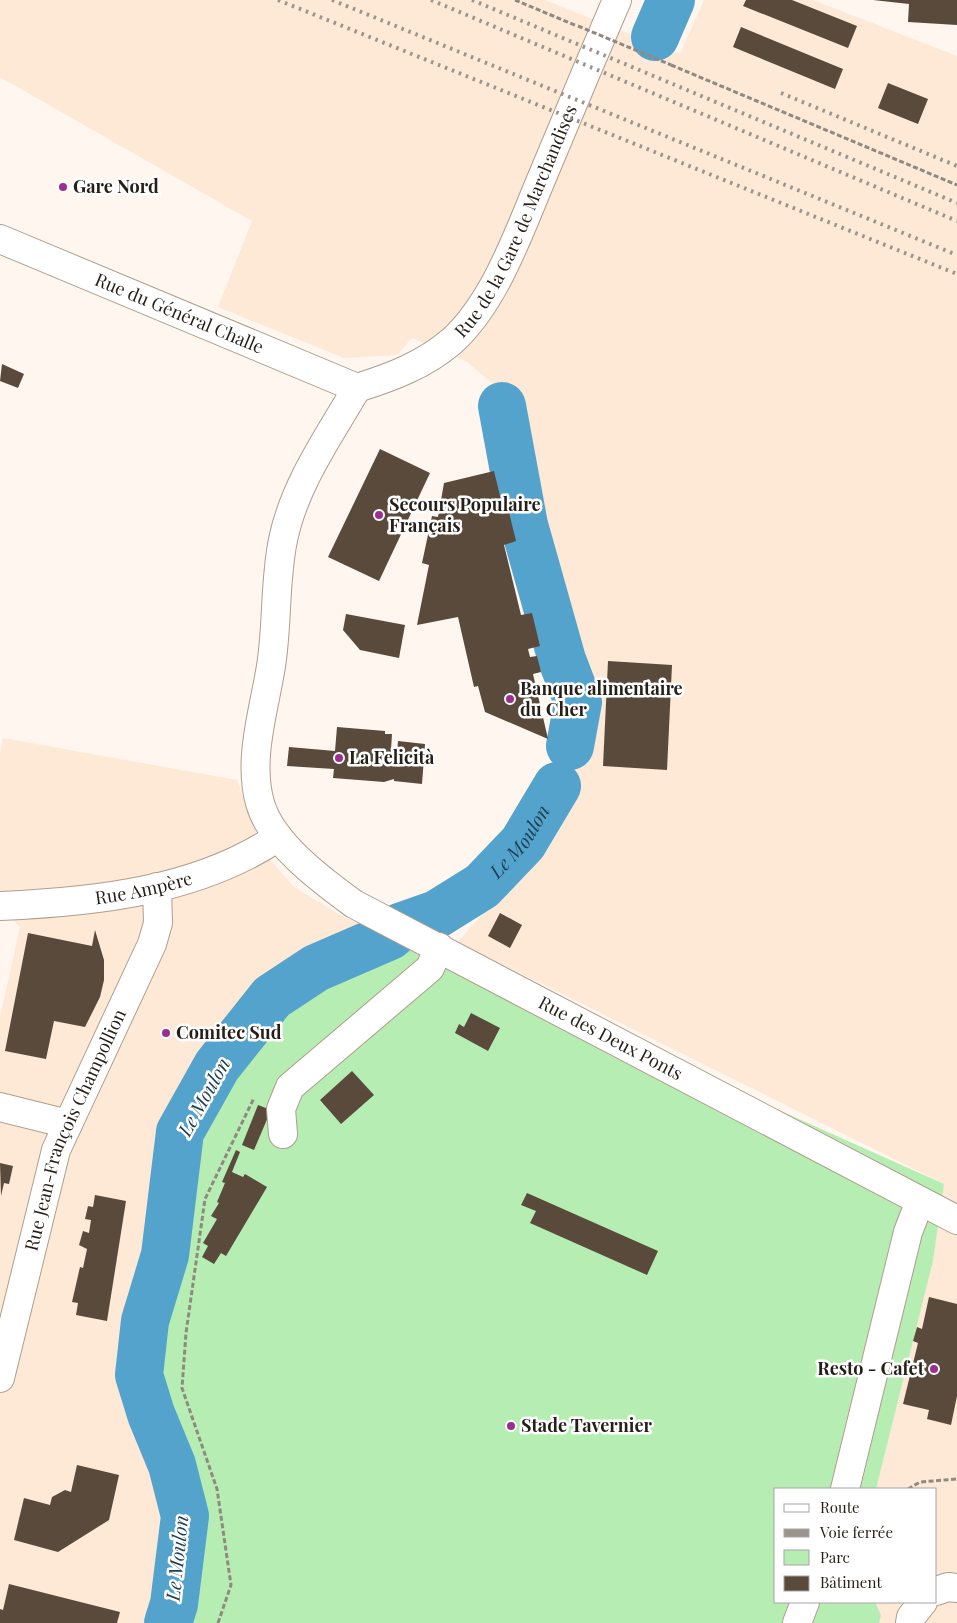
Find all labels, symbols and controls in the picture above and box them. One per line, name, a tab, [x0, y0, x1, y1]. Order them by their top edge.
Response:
street label: Rue de la Gare de Marchandises	[449, 101, 582, 342]
place label: Gare Nord	[73, 174, 159, 198]
marker: Gare Nord	[57, 181, 69, 193]
street label: Rue du Général Challe	[91, 267, 267, 359]
place label: Secours Populaire Français	[389, 492, 540, 537]
marker: Secours Populaire Français	[373, 509, 385, 521]
place label: Banque alimentaire du Cher	[520, 676, 683, 721]
marker: Banque alimentaire du Cher	[504, 693, 516, 705]
place label: La Felicità	[349, 745, 435, 769]
marker: La Felicità	[333, 752, 345, 764]
water label: Le Moulon	[482, 800, 555, 884]
street label: Rue Ampère	[94, 866, 195, 909]
street label: Rue des Deux Ponts	[535, 990, 687, 1085]
street label: Rue Jean-François Champollion	[19, 1005, 131, 1253]
place label: Comitec Sud	[176, 1020, 282, 1044]
marker: Comitec Sud	[160, 1027, 172, 1039]
water label: Le Moulon	[170, 1053, 235, 1141]
place label: Resto - Cafet	[817, 1356, 925, 1380]
marker: Resto - Cafet	[928, 1363, 940, 1375]
place label: Stade Tavernier	[521, 1413, 652, 1437]
marker: Stade Tavernier	[505, 1420, 517, 1432]
legend	[774, 1488, 937, 1603]
text: Route	[820, 1497, 860, 1517]
water label: Le Moulon	[158, 1514, 193, 1603]
text: Voie ferrée	[819, 1522, 893, 1542]
text: Parc	[820, 1547, 850, 1567]
text: Bâtiment	[820, 1572, 882, 1592]

